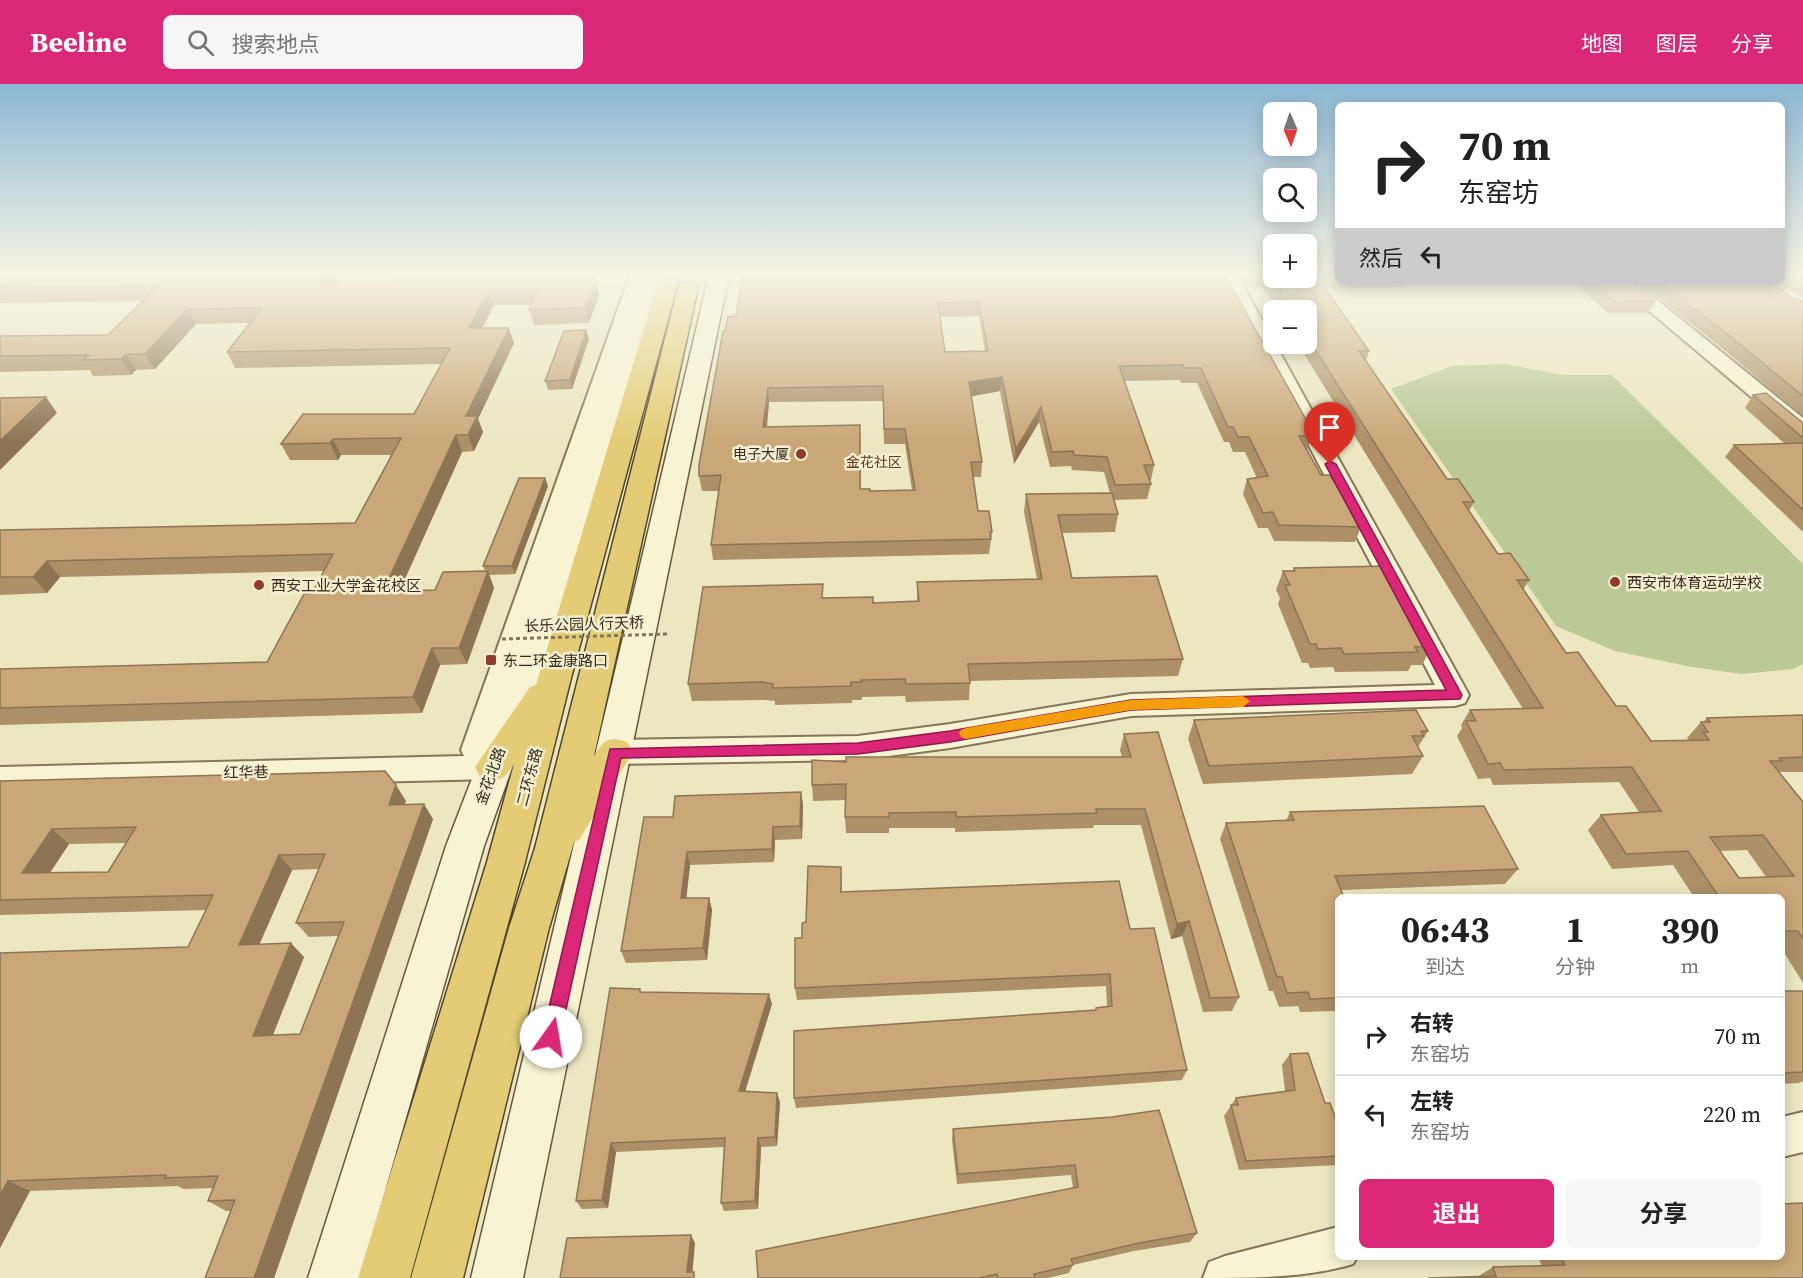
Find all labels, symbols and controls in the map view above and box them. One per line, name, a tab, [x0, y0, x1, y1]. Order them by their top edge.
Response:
search box	[163, 15, 583, 69]
text: Beeline	[30, 23, 127, 61]
icon: search	[184, 26, 217, 59]
text: 搜索地点	[232, 29, 320, 59]
text: 地图	[1581, 29, 1623, 58]
text: 图层	[1656, 29, 1698, 58]
text: 分享	[1731, 29, 1773, 58]
north arrow	[1263, 102, 1317, 156]
map controls	[1263, 102, 1317, 354]
text: 70 m	[1458, 116, 1551, 174]
icon: right	[1359, 126, 1437, 204]
button: search	[1263, 168, 1317, 222]
text: 东窑坊	[1458, 174, 1539, 211]
button: +	[1263, 234, 1317, 288]
icon: left	[1415, 240, 1448, 273]
text: 然后	[1359, 243, 1403, 273]
button: −	[1263, 300, 1317, 354]
pin	[1304, 402, 1355, 464]
icon: arrive	[1313, 411, 1346, 444]
place label: 电子大厦	[733, 444, 789, 464]
marker: 电子大厦	[794, 447, 808, 461]
district label: 金花社区	[846, 452, 902, 472]
place label: 西安市体育运动学校	[1627, 572, 1762, 593]
place label: 西安工业大学金花校区	[271, 575, 421, 596]
marker: 西安市体育运动学校	[1608, 575, 1622, 589]
marker: 西安工业大学金花校区	[252, 578, 266, 592]
street label: 长乐公园人行天桥	[524, 611, 644, 637]
place label: 东二环金康路口	[503, 650, 608, 671]
marker: 东二环金康路口	[484, 653, 498, 667]
street label: 金花北路	[470, 744, 510, 808]
street label: 二环东路	[511, 745, 547, 809]
street label: 红华巷	[223, 761, 269, 783]
text: 06:43	[1401, 905, 1490, 954]
text: 1	[1565, 905, 1585, 954]
text: 390	[1661, 906, 1719, 955]
text: m	[1681, 952, 1699, 980]
text: 到达	[1425, 953, 1465, 981]
text: 分钟	[1555, 953, 1595, 981]
position arrow	[519, 1005, 583, 1069]
text: 右转	[1410, 1008, 1454, 1038]
icon: right	[1359, 1020, 1392, 1053]
text: 70 m	[1714, 1021, 1761, 1051]
text: 东窑坊	[1410, 1040, 1470, 1068]
text: 左转	[1410, 1086, 1454, 1116]
icon: left	[1359, 1098, 1392, 1131]
text: 220 m	[1703, 1099, 1761, 1129]
text: 东窑坊	[1410, 1118, 1470, 1146]
button: 退出	[1359, 1179, 1554, 1248]
button: 分享	[1566, 1179, 1761, 1248]

